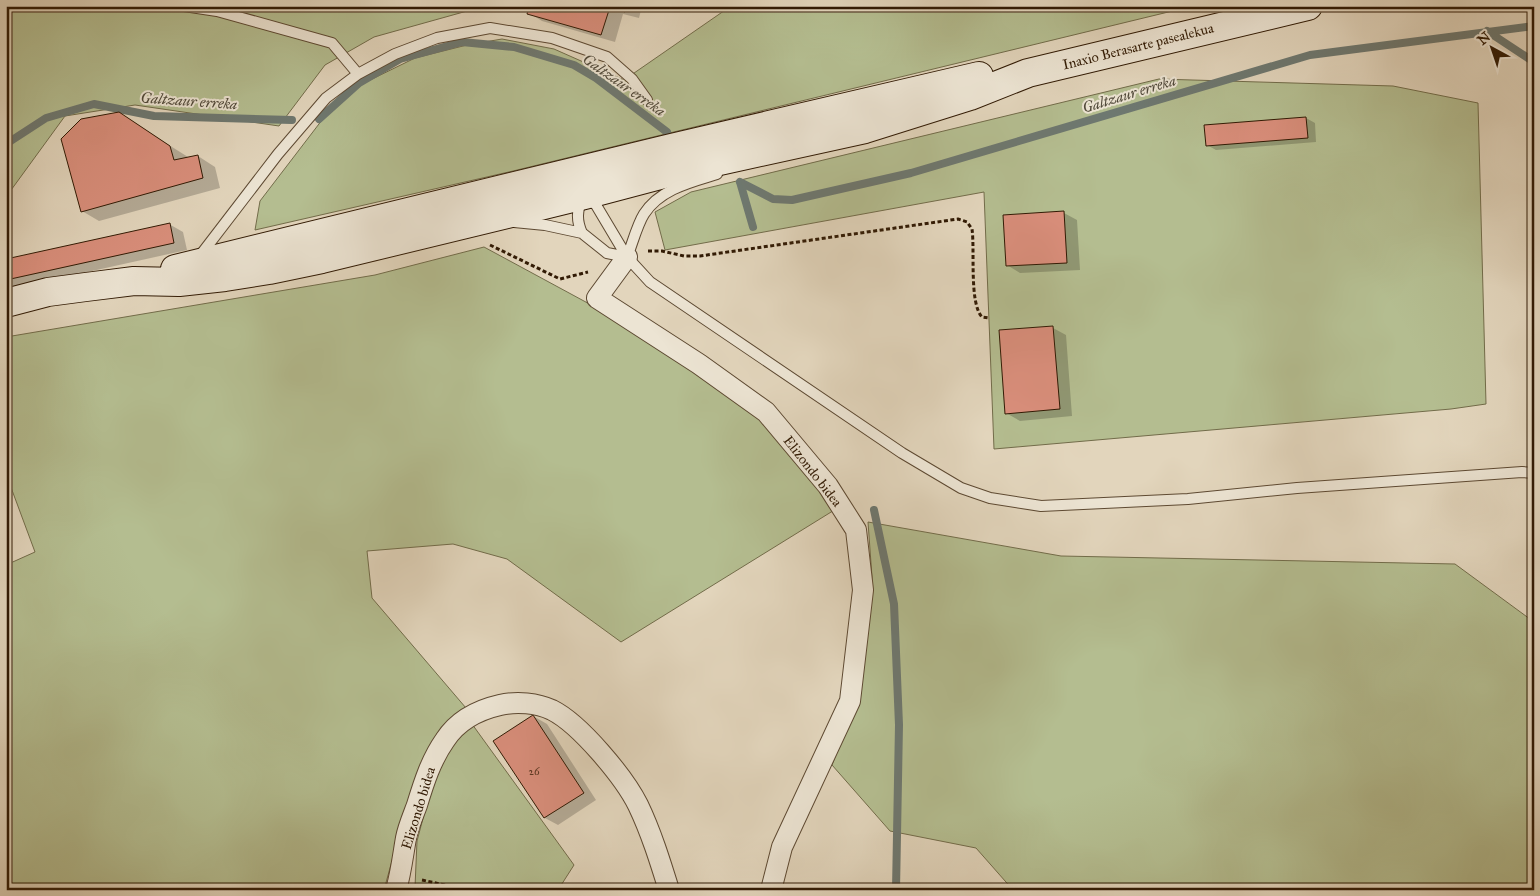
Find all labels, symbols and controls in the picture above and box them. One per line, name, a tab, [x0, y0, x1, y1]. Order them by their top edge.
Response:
street label: Inaxio Berasarte pasealekua	[1061, 19, 1216, 74]
north arrow	[1468, 22, 1518, 72]
text: N	[1474, 28, 1494, 49]
water label: Galtzaur erreka	[579, 50, 669, 120]
water label: Galtzaur erreka	[1080, 71, 1178, 117]
water label: Galtzaur erreka	[140, 89, 238, 113]
street label: Elizondo bidea	[780, 432, 846, 510]
street label: Elizondo bidea	[398, 765, 439, 851]
house number: 26	[528, 765, 540, 778]

